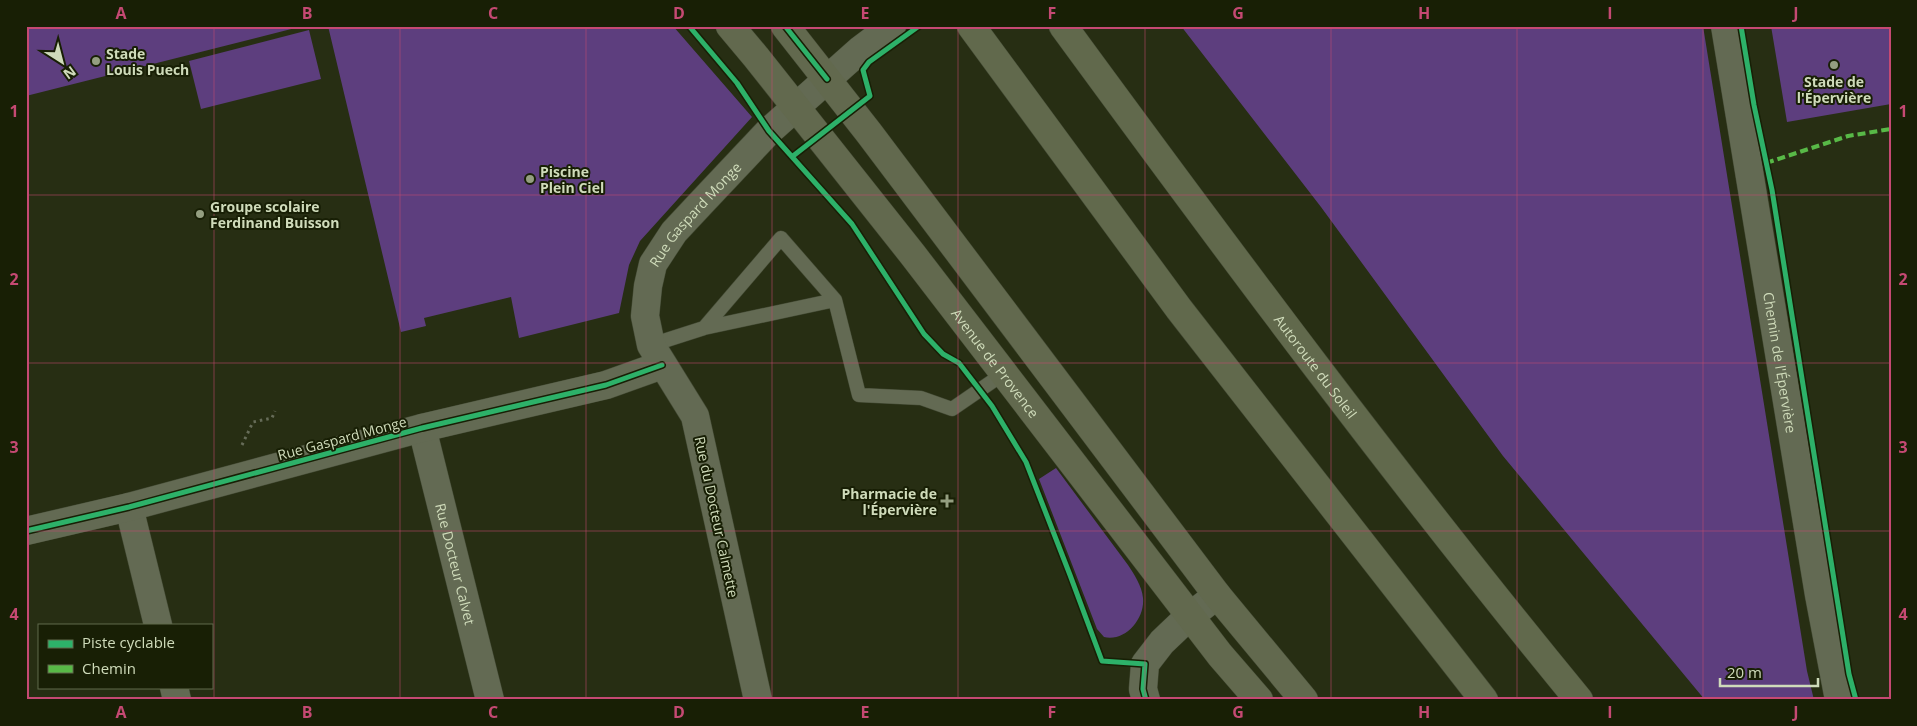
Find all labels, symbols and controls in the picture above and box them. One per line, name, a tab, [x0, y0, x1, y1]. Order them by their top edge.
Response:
text: A	[115, 2, 127, 24]
text: B	[302, 2, 312, 24]
text: C	[488, 2, 498, 24]
text: D	[673, 2, 685, 24]
text: E	[861, 2, 870, 24]
text: F	[1048, 2, 1056, 24]
text: G	[1232, 2, 1244, 24]
text: H	[1418, 2, 1430, 24]
text: I	[1607, 2, 1613, 24]
text: J	[1791, 2, 1799, 24]
north arrow	[38, 38, 88, 88]
place label: Stade Louis Puech	[106, 44, 189, 79]
marker: Stade Louis Puech	[90, 55, 102, 67]
marker: Stade de l'Épervière	[1828, 59, 1840, 71]
text: N	[60, 62, 80, 84]
place label: Stade de l'Épervière	[1797, 72, 1871, 107]
text: 1	[9, 100, 19, 122]
text: 1	[1898, 100, 1908, 122]
street label: Rue Gaspard Monge	[644, 157, 745, 270]
place label: Piscine Plein Ciel	[540, 162, 604, 197]
marker: Piscine Plein Ciel	[524, 173, 536, 185]
place label: Groupe scolaire Ferdinand Buisson	[210, 197, 339, 232]
marker: Groupe scolaire Ferdinand Buisson	[194, 208, 206, 220]
text: 2	[9, 268, 19, 290]
text: 2	[1898, 268, 1908, 290]
street label: Chemin de l'Épervière	[1760, 290, 1802, 435]
street label: Avenue de Provence	[948, 304, 1044, 421]
street label: Autoroute du Soleil	[1271, 310, 1362, 422]
street label: Rue Gaspard Monge	[275, 412, 409, 464]
street label: Rue du Docteur Calmette	[691, 435, 743, 600]
text: 3	[9, 436, 19, 458]
text: 3	[1898, 436, 1908, 458]
place label: Pharmacie de l'Épervière	[841, 484, 937, 519]
marker: Pharmacie de l'Épervière	[941, 495, 953, 507]
street label: Rue Docteur Calvet	[432, 501, 480, 627]
text: 4	[9, 603, 19, 625]
text: 4	[1898, 603, 1908, 625]
legend	[38, 624, 212, 688]
text: Piste cyclable	[82, 632, 175, 652]
scale bar	[1720, 656, 1817, 688]
text: Chemin	[82, 658, 136, 678]
text: 20 m	[1727, 662, 1762, 682]
text: A	[115, 701, 127, 723]
text: B	[302, 701, 312, 723]
text: C	[488, 701, 498, 723]
text: D	[673, 701, 685, 723]
text: E	[861, 701, 870, 723]
text: F	[1048, 701, 1056, 723]
text: G	[1232, 701, 1244, 723]
text: H	[1418, 701, 1430, 723]
text: I	[1607, 701, 1613, 723]
text: J	[1791, 701, 1799, 723]

